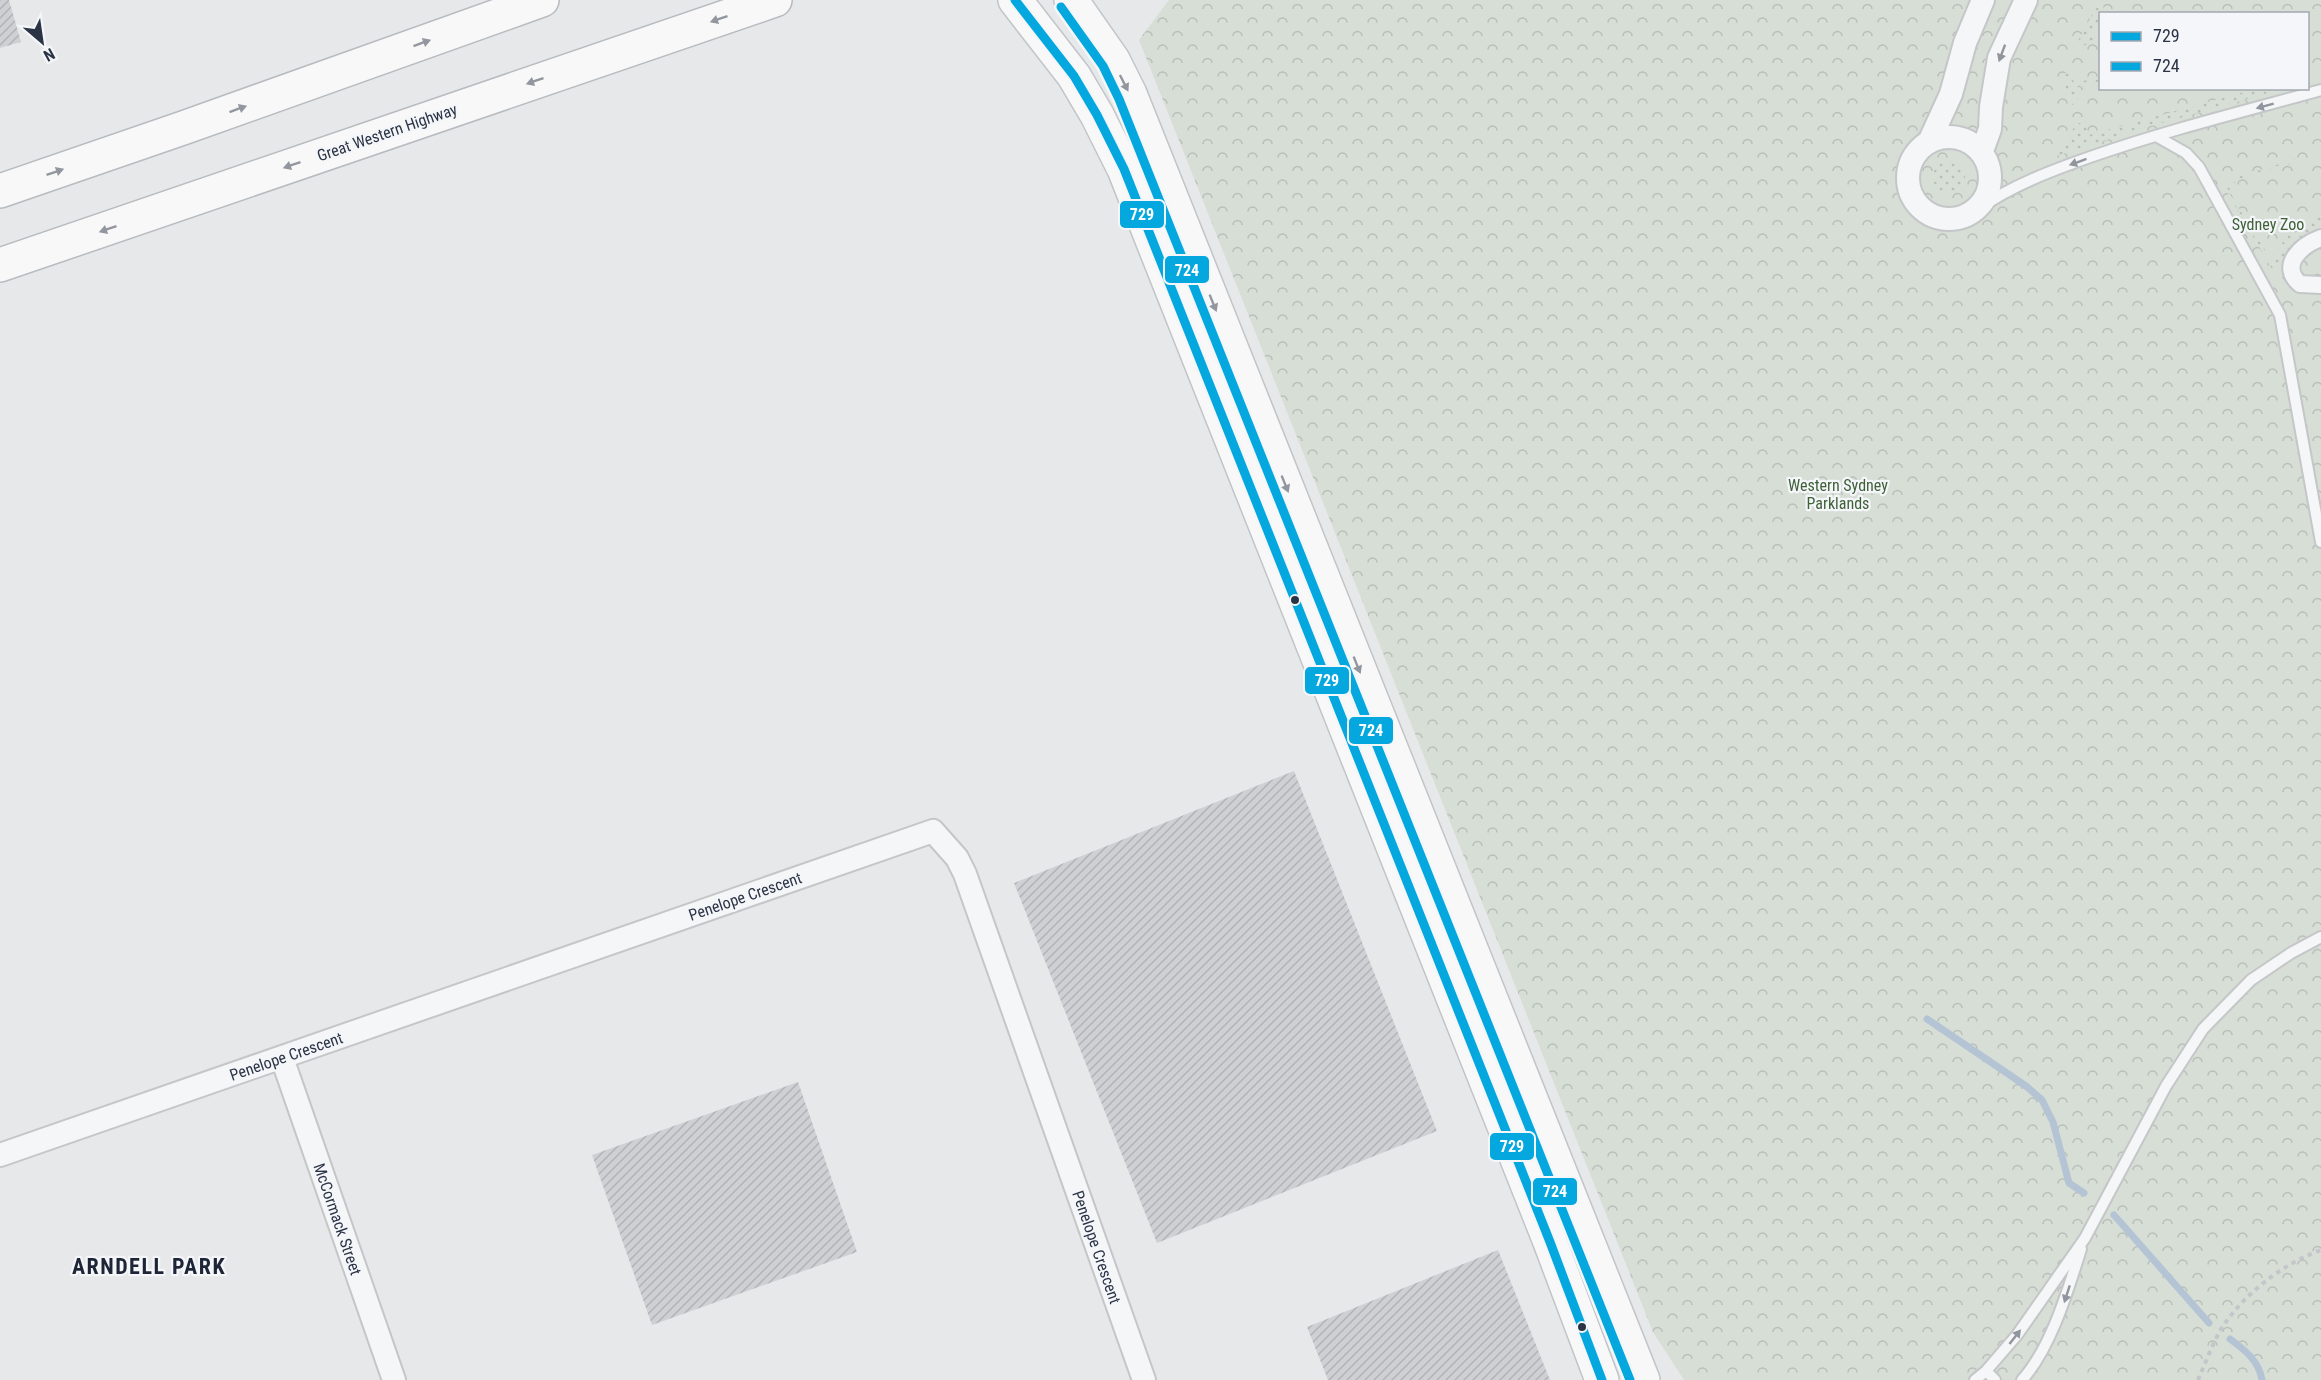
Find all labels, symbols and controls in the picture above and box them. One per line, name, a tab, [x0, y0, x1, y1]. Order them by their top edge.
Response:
north arrow	[12, 12, 72, 72]
legend	[2099, 12, 2309, 90]
one-way arrow	[710, 14, 728, 24]
text: 729	[2153, 25, 2180, 46]
one-way arrow	[413, 38, 431, 48]
text: N	[40, 44, 58, 65]
one-way arrow	[1996, 44, 2006, 62]
text: 724	[2153, 55, 2180, 76]
one-way arrow	[1120, 75, 1129, 92]
one-way arrow	[526, 77, 544, 87]
street label: Great Western Highway	[315, 99, 460, 165]
one-way arrow	[2256, 102, 2274, 111]
one-way arrow	[229, 103, 247, 113]
one-way arrow	[2069, 157, 2087, 167]
one-way arrow	[283, 160, 301, 170]
one-way arrow	[46, 166, 64, 176]
line badge: 729	[1119, 200, 1165, 229]
text: 729	[1130, 205, 1154, 224]
park label: Sydney Zoo	[2232, 215, 2304, 234]
one-way arrow	[99, 225, 117, 235]
line badge: 724	[1164, 255, 1210, 284]
text: 724	[1175, 261, 1199, 280]
one-way arrow	[1209, 294, 1218, 312]
one-way arrow	[1281, 475, 1290, 493]
park label: Western Sydney Parklands	[1788, 476, 1888, 513]
unlabelled marker	[1289, 594, 1301, 606]
one-way arrow	[1352, 657, 1362, 675]
line badge: 729	[1304, 666, 1350, 695]
text: 729	[1315, 671, 1339, 690]
line badge: 724	[1348, 716, 1394, 745]
text: 724	[1359, 721, 1383, 740]
street label: Penelope Crescent	[686, 868, 804, 925]
street label: Penelope Crescent	[227, 1028, 345, 1085]
line badge: 729	[1489, 1132, 1535, 1161]
text: 729	[1500, 1137, 1524, 1156]
street label: McCormack Street	[310, 1161, 366, 1278]
line badge: 724	[1532, 1177, 1578, 1206]
text: 724	[1543, 1182, 1567, 1201]
street label: Penelope Crescent	[1068, 1188, 1125, 1306]
district label: ARNDELL PARK	[72, 1254, 226, 1279]
one-way arrow	[2062, 1285, 2071, 1303]
unlabelled marker	[1576, 1321, 1588, 1333]
one-way arrow	[2008, 1329, 2021, 1345]

